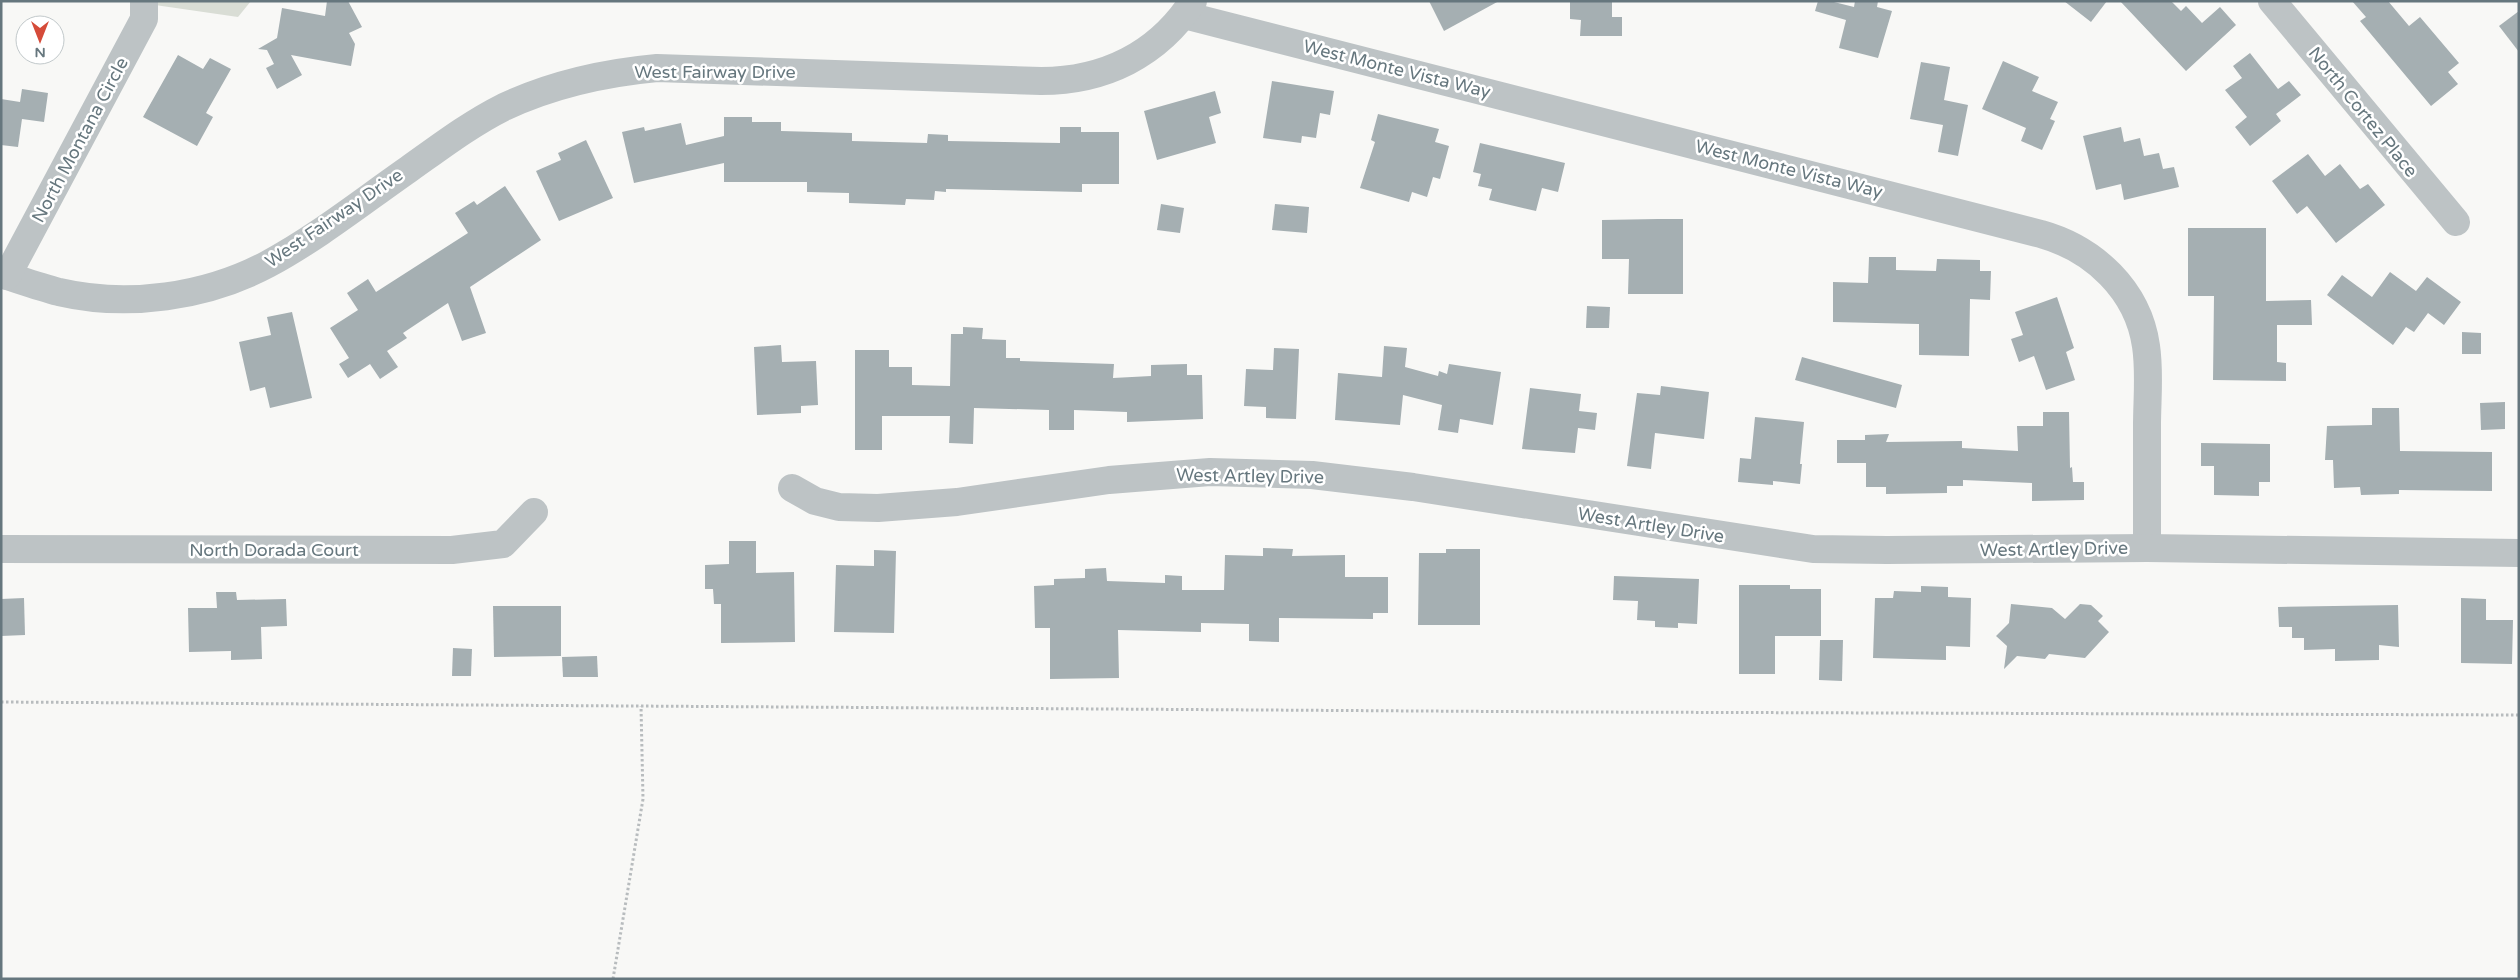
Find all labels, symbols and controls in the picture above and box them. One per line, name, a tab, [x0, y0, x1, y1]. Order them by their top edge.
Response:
north arrow	[15, 15, 65, 65]
street label: West Monte Vista Way	[1301, 35, 1493, 103]
street label: North Cortez Place	[2304, 42, 2422, 182]
street label: North Montana Circle	[27, 54, 133, 226]
street label: West Fairway Drive	[634, 61, 796, 83]
street label: West Monte Vista Way	[1693, 135, 1885, 203]
street label: West Fairway Drive	[261, 164, 407, 272]
street label: West Artley Drive	[1176, 464, 1324, 488]
street label: West Artley Drive	[1576, 503, 1726, 547]
street label: West Artley Drive	[1980, 537, 2128, 561]
street label: North Dorada Court	[189, 539, 359, 561]

